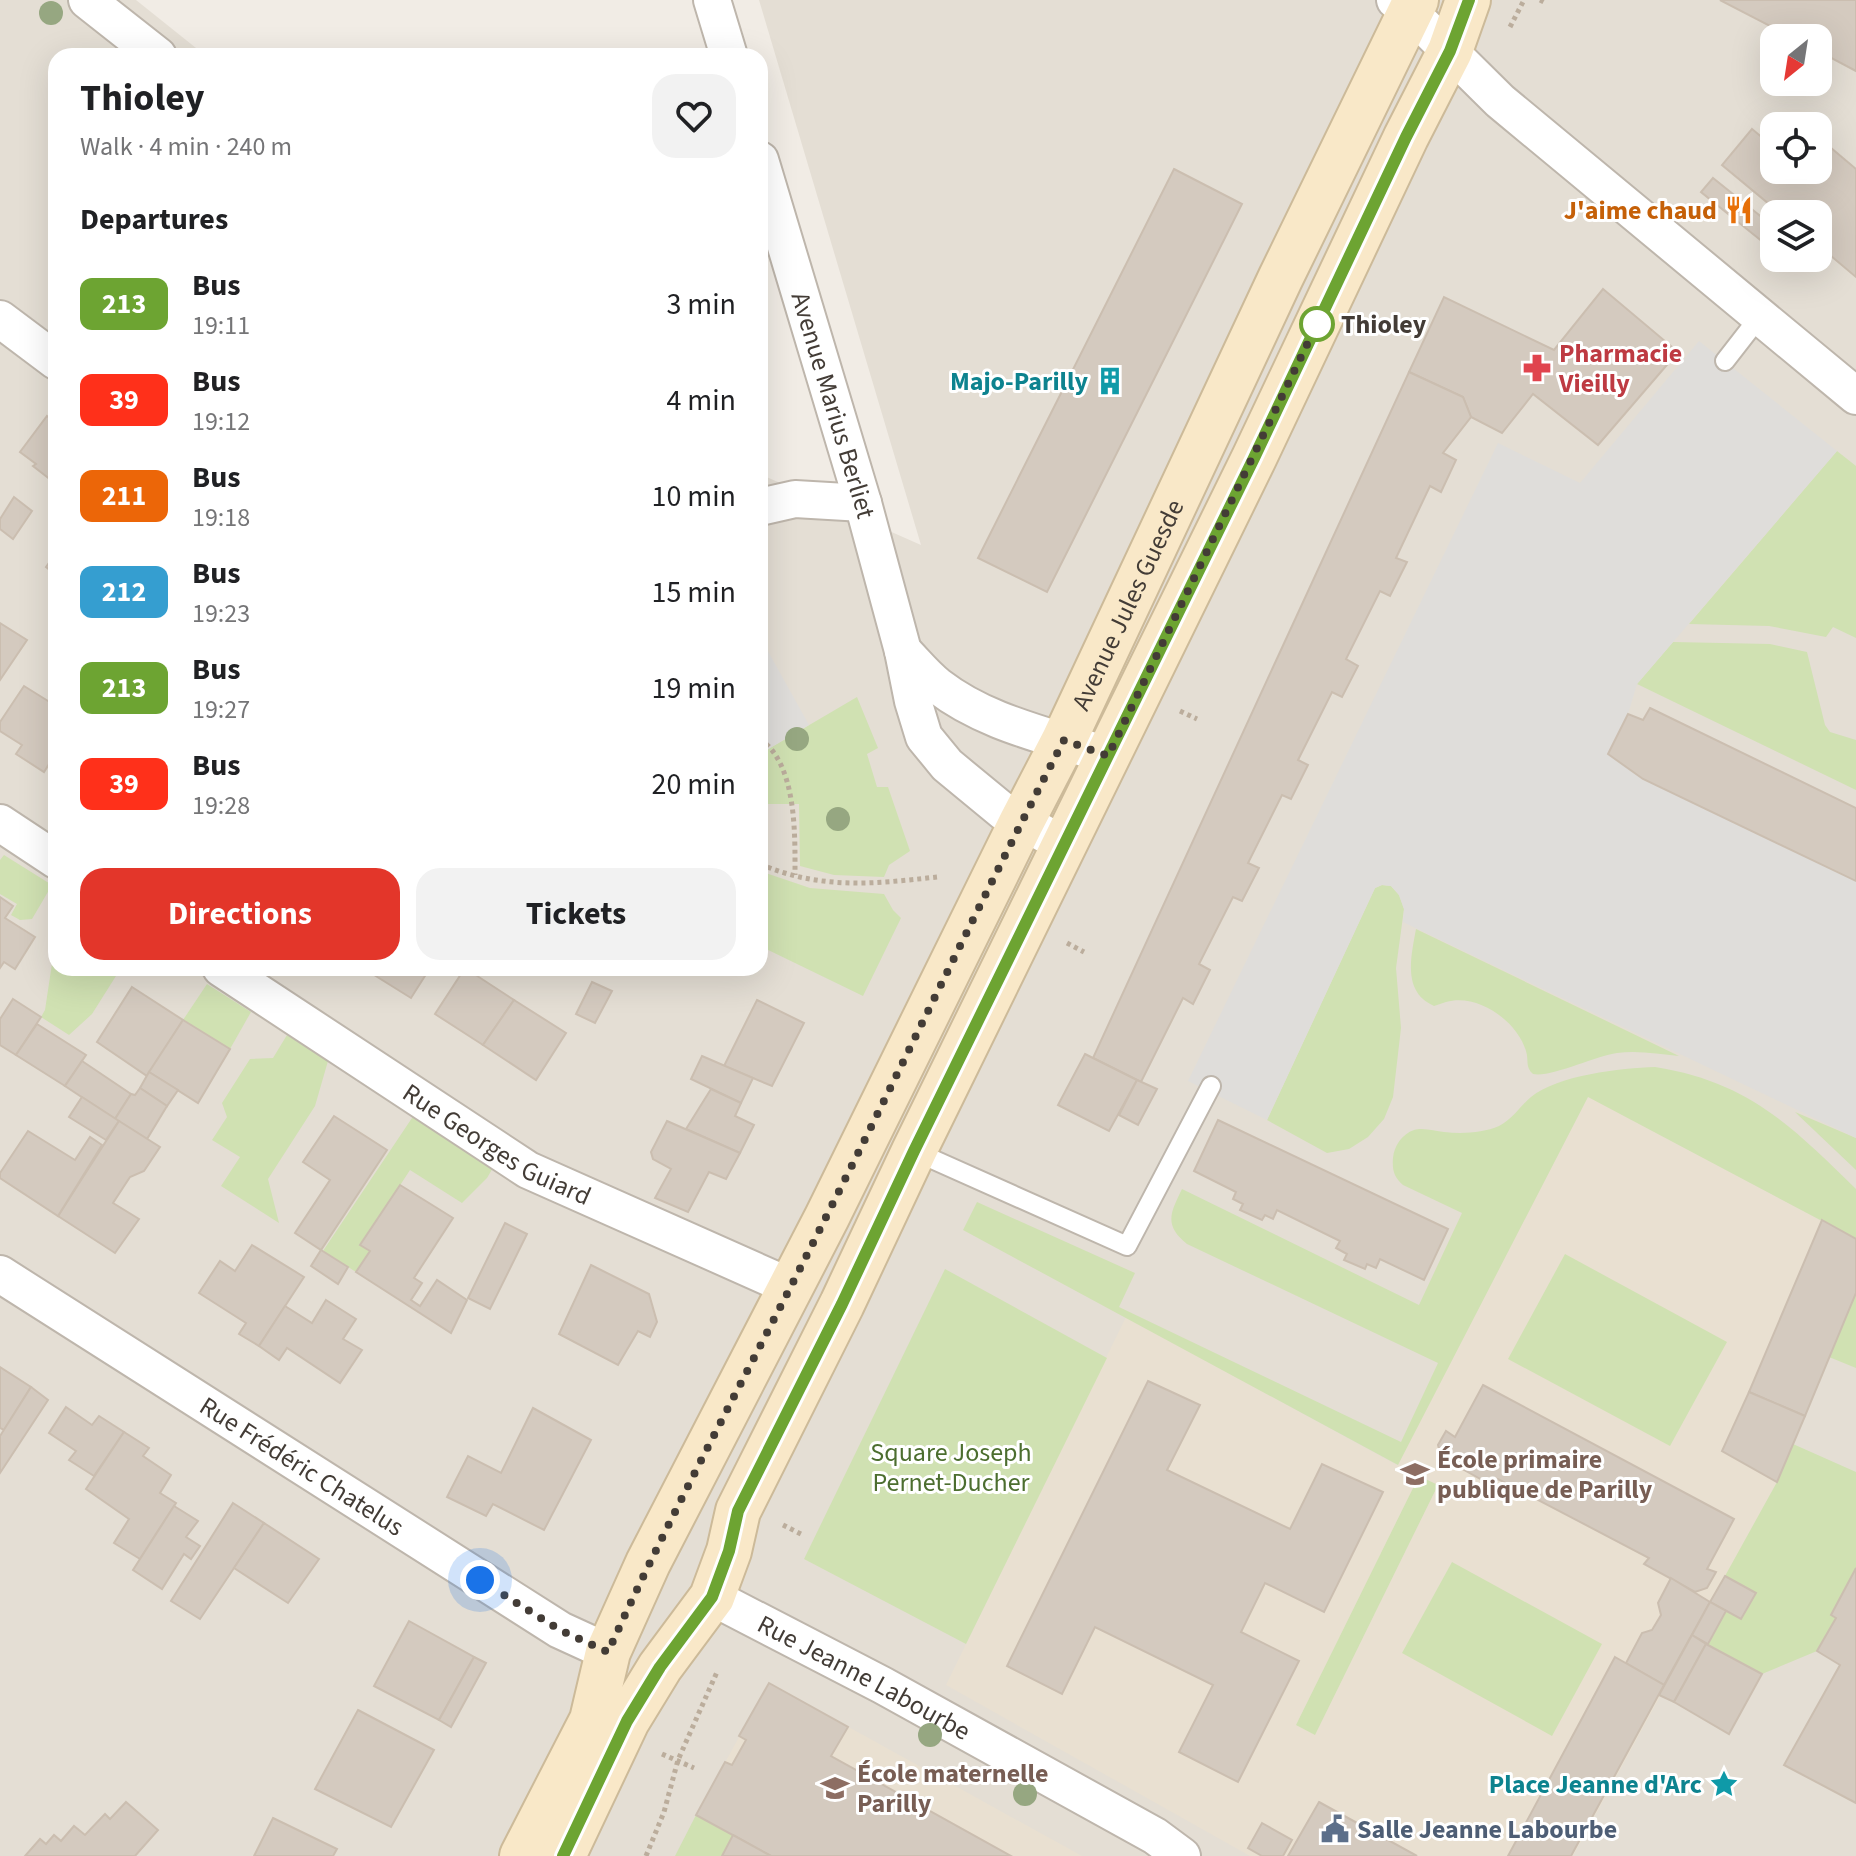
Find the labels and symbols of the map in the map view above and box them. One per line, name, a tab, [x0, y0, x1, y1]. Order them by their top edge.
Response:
north arrow	[1760, 24, 1832, 96]
place label: J'aime chaud	[1564, 192, 1717, 229]
restaurant icon: J'aime chaud	[1724, 195, 1754, 225]
street label: Avenue Marius Berliet	[782, 288, 884, 523]
place label: Thioley	[1341, 306, 1427, 343]
marker: Thioley	[1300, 307, 1334, 341]
place label: Pharmacie Vieilly	[1558, 335, 1682, 402]
pharmacy icon: Pharmacie Vieilly	[1522, 353, 1552, 383]
place label: Majo-Parilly	[950, 363, 1088, 400]
building icon: Majo-Parilly	[1095, 366, 1125, 396]
street label: Avenue Jules Guesde	[1063, 493, 1193, 716]
street label: Rue Georges Guiard	[395, 1075, 597, 1215]
street label: Rue Frédéric Chatelus	[192, 1388, 411, 1545]
park label: Square Joseph Pernet-Ducher	[870, 1434, 1032, 1501]
place label: École primaire publique de Parilly	[1437, 1441, 1653, 1508]
school or university icon: École primaire publique de Parilly	[1400, 1459, 1430, 1489]
your location	[460, 1560, 500, 1600]
street label: Rue Jeanne Labourbe	[751, 1606, 977, 1749]
place label: École maternelle Parilly	[857, 1755, 1048, 1822]
place label: Place Jeanne d'Arc	[1489, 1766, 1702, 1803]
place icon: Place Jeanne d'Arc	[1709, 1769, 1739, 1799]
school or university icon: École maternelle Parilly	[820, 1773, 850, 1803]
place label: Salle Jeanne Labourbe	[1357, 1811, 1617, 1848]
public building icon: Salle Jeanne Labourbe	[1320, 1814, 1350, 1844]

